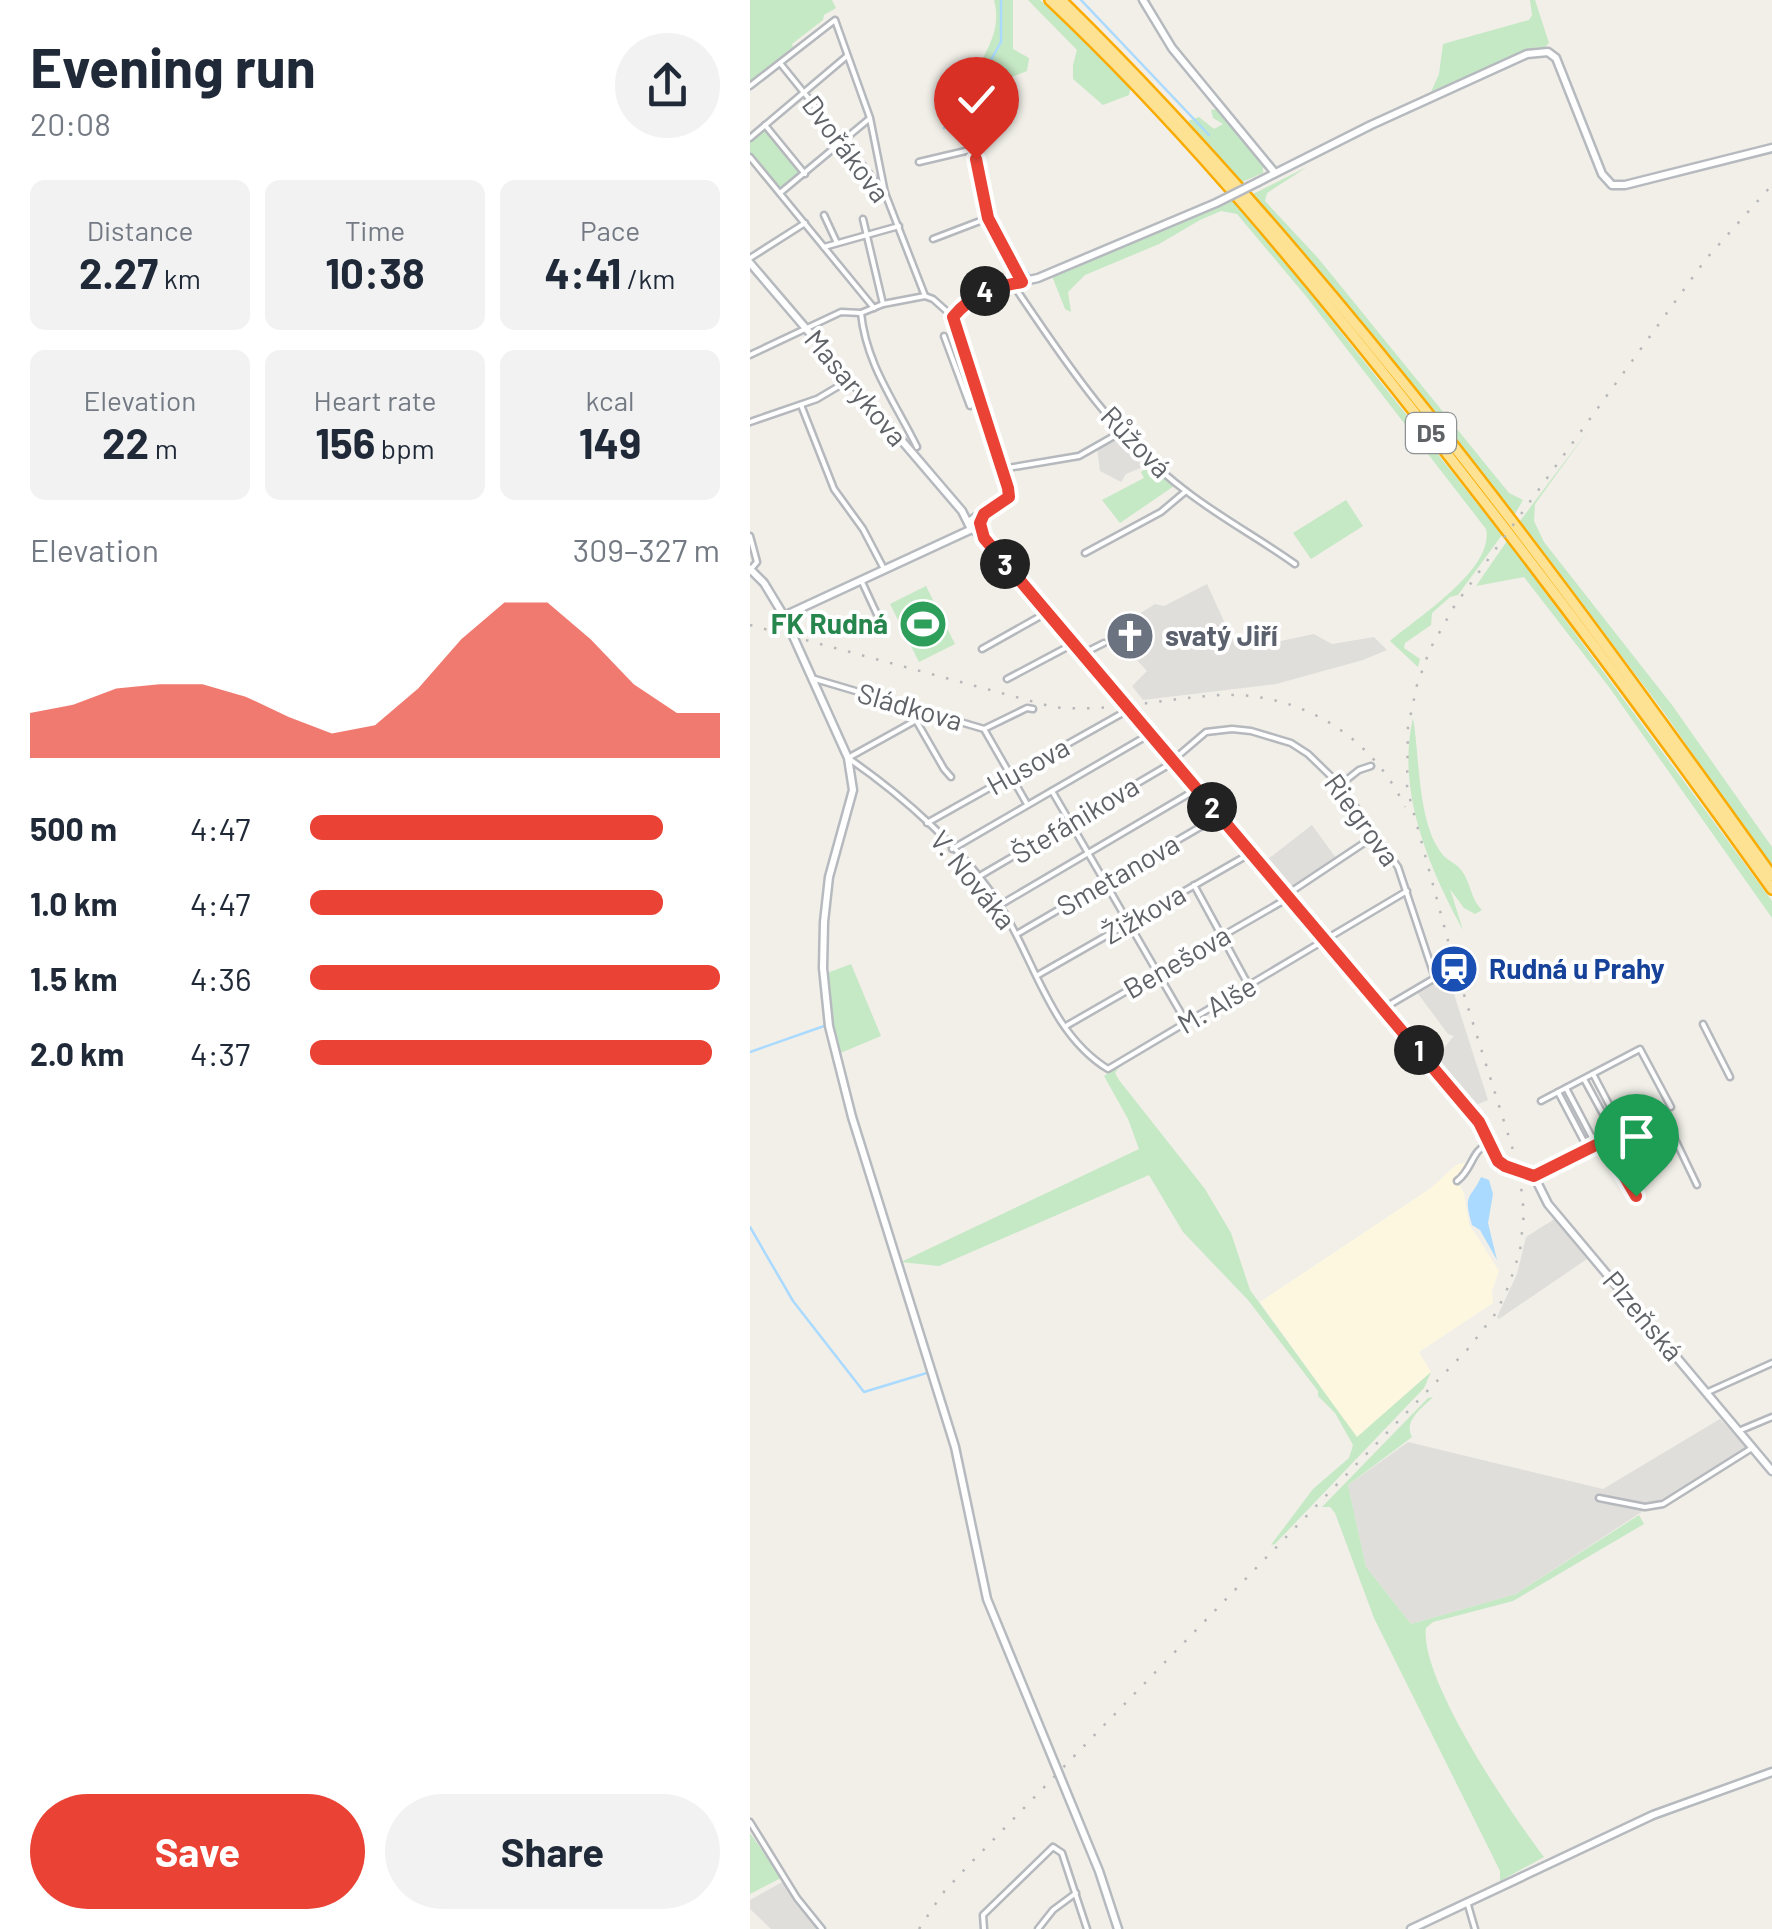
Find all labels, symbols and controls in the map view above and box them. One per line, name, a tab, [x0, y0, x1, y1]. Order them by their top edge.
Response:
text: Evening run	[30, 33, 316, 99]
button: share	[615, 33, 720, 138]
pin	[934, 57, 1019, 160]
icon: check	[949, 72, 1004, 127]
street label: Dvořákova	[796, 88, 898, 209]
text: 20:08	[30, 104, 111, 142]
text: Distance	[87, 213, 193, 247]
text: Time	[345, 213, 405, 247]
text: Pace	[580, 213, 640, 247]
text: 2.27	[79, 247, 158, 297]
text: 10:38	[325, 247, 425, 297]
text: 4:41	[545, 247, 621, 297]
text: km	[158, 261, 201, 295]
text: /km	[621, 261, 675, 295]
pin: 4	[960, 266, 1010, 316]
text: 4	[977, 274, 993, 308]
street label: Masarykova	[798, 322, 915, 452]
text: Elevation	[84, 383, 196, 417]
text: Heart rate	[314, 383, 436, 417]
text: kcal	[586, 383, 634, 417]
street label: Růžová	[1094, 398, 1179, 484]
road number: D5	[1406, 413, 1456, 453]
text: 22	[102, 417, 149, 467]
text: 156	[315, 417, 375, 467]
text: 149	[579, 417, 641, 467]
text: m	[149, 431, 178, 465]
text: bpm	[375, 431, 435, 465]
text: Elevation	[30, 530, 159, 568]
text: 309–327 m	[573, 530, 720, 568]
pin: 3	[980, 539, 1030, 589]
text: 3	[997, 547, 1013, 581]
sports icon: FK Rudná	[897, 598, 949, 650]
place label: FK Rudná	[771, 606, 888, 640]
church icon: svatý Jiří	[1104, 610, 1156, 662]
place label: svatý Jiří	[1165, 618, 1278, 652]
street label: Sládkova	[854, 675, 967, 737]
street label: Husova	[980, 729, 1075, 802]
street label: Riegrova	[1318, 766, 1408, 872]
street label: Štefánikova	[1005, 768, 1144, 870]
pin: 2	[1187, 782, 1237, 832]
text: 2	[1204, 790, 1220, 824]
text: 500 m	[30, 809, 117, 847]
text: 4:47	[190, 809, 250, 847]
street label: V. Nováka	[924, 823, 1024, 936]
street label: Smetanova	[1050, 826, 1185, 923]
street label: Žižkova	[1096, 876, 1191, 950]
text: 1.0 km	[30, 884, 118, 922]
text: 4:47	[190, 884, 250, 922]
street label: Benešova	[1117, 917, 1236, 1005]
station icon: Rudná u Prahy	[1428, 943, 1480, 995]
place label: Rudná u Prahy	[1489, 951, 1665, 985]
text: 1.5 km	[30, 959, 117, 997]
text: 4:36	[190, 959, 251, 997]
street label: M. Alše	[1171, 968, 1262, 1040]
pin: 1	[1394, 1025, 1444, 1075]
text: 1	[1414, 1033, 1424, 1067]
text: 2.0 km	[30, 1034, 124, 1072]
text: 4:37	[190, 1034, 250, 1072]
pin	[1594, 1094, 1679, 1197]
icon: arrive	[1609, 1109, 1664, 1164]
street label: Plzeňská	[1596, 1263, 1691, 1367]
button: Save	[30, 1794, 365, 1909]
button: Share	[385, 1794, 720, 1909]

